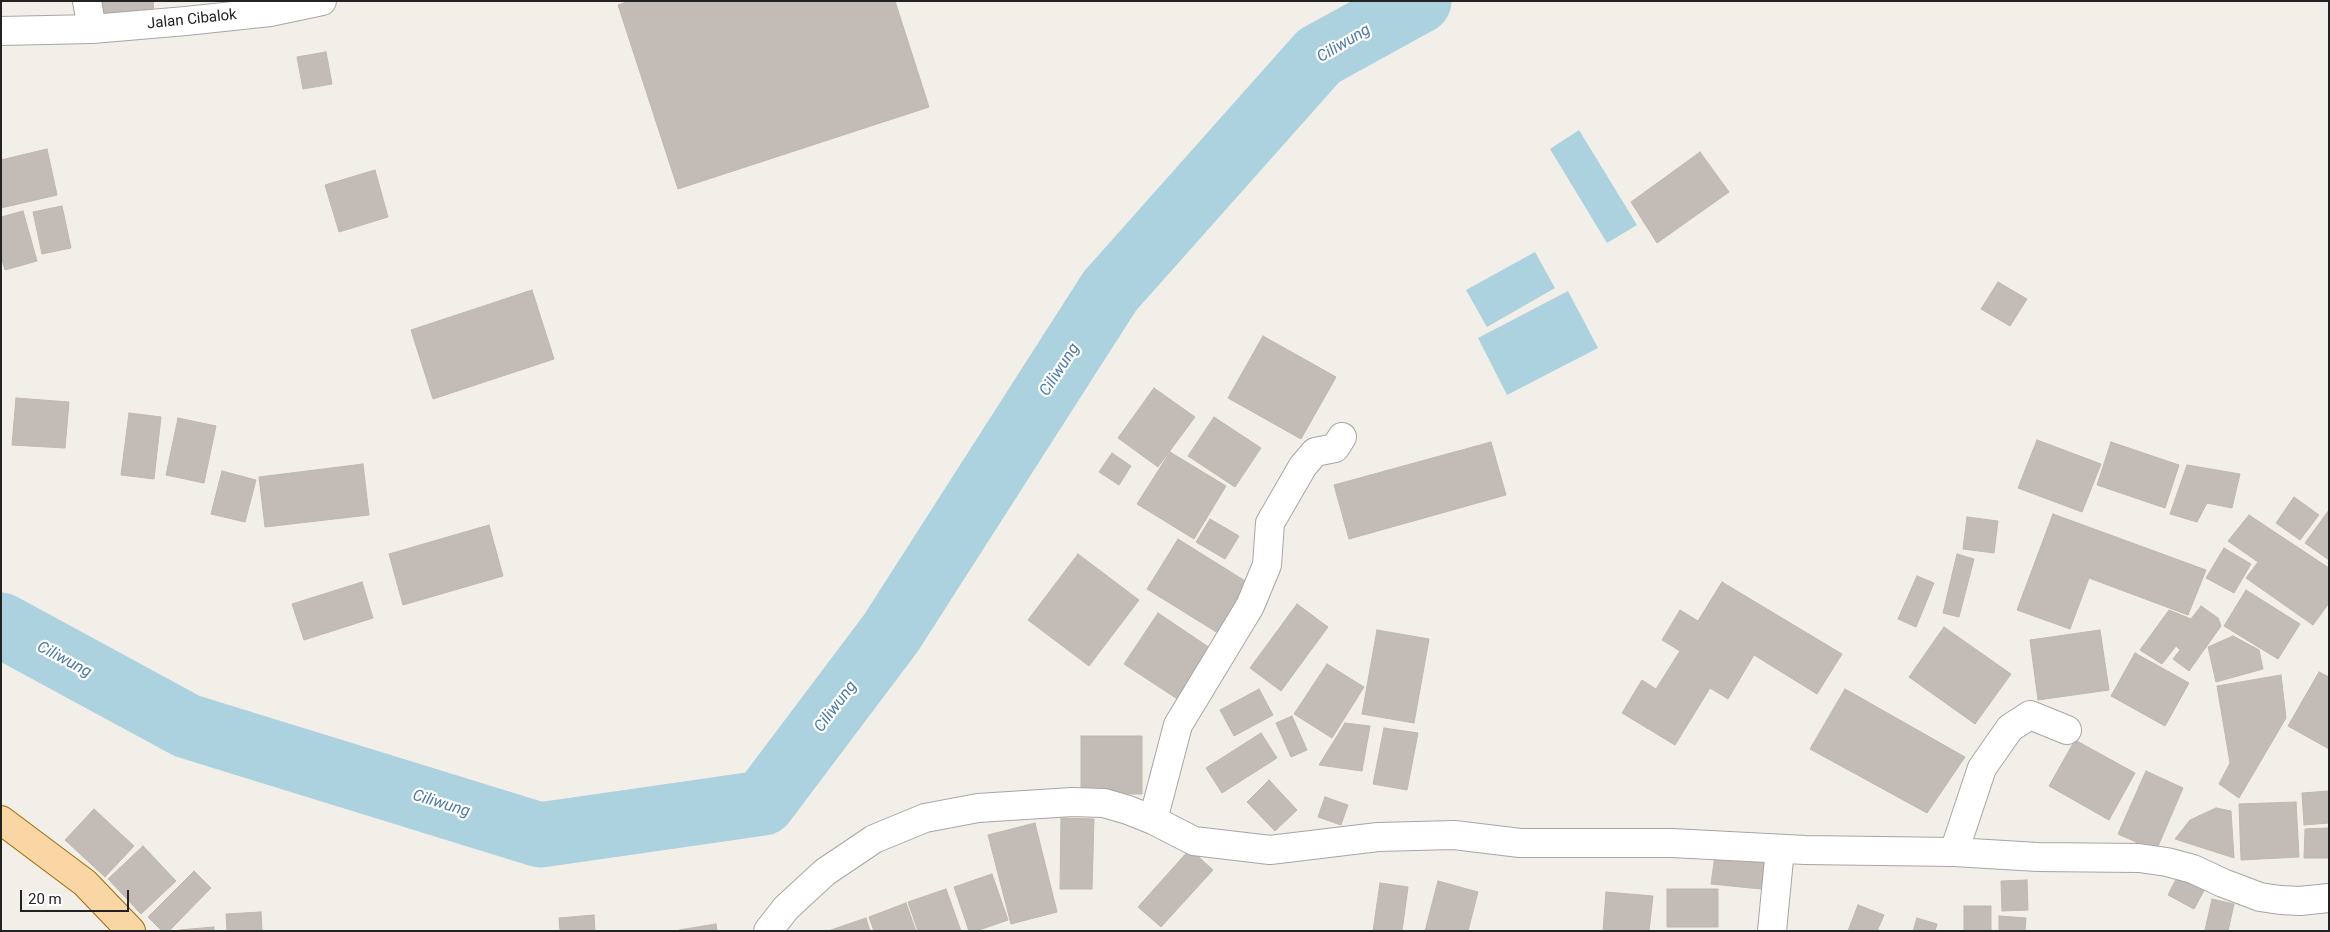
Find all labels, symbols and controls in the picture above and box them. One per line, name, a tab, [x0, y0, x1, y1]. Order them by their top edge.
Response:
street label: Jalan Cibalok	[146, 6, 238, 34]
water label: Ciliwung	[1314, 21, 1374, 67]
water label: Ciliwung	[1036, 340, 1084, 400]
water label: Ciliwung	[33, 638, 95, 682]
water label: Ciliwung	[811, 678, 861, 736]
water label: Ciliwung	[410, 786, 472, 822]
scale bar	[22, 880, 131, 912]
text: 20 m	[28, 890, 62, 908]

